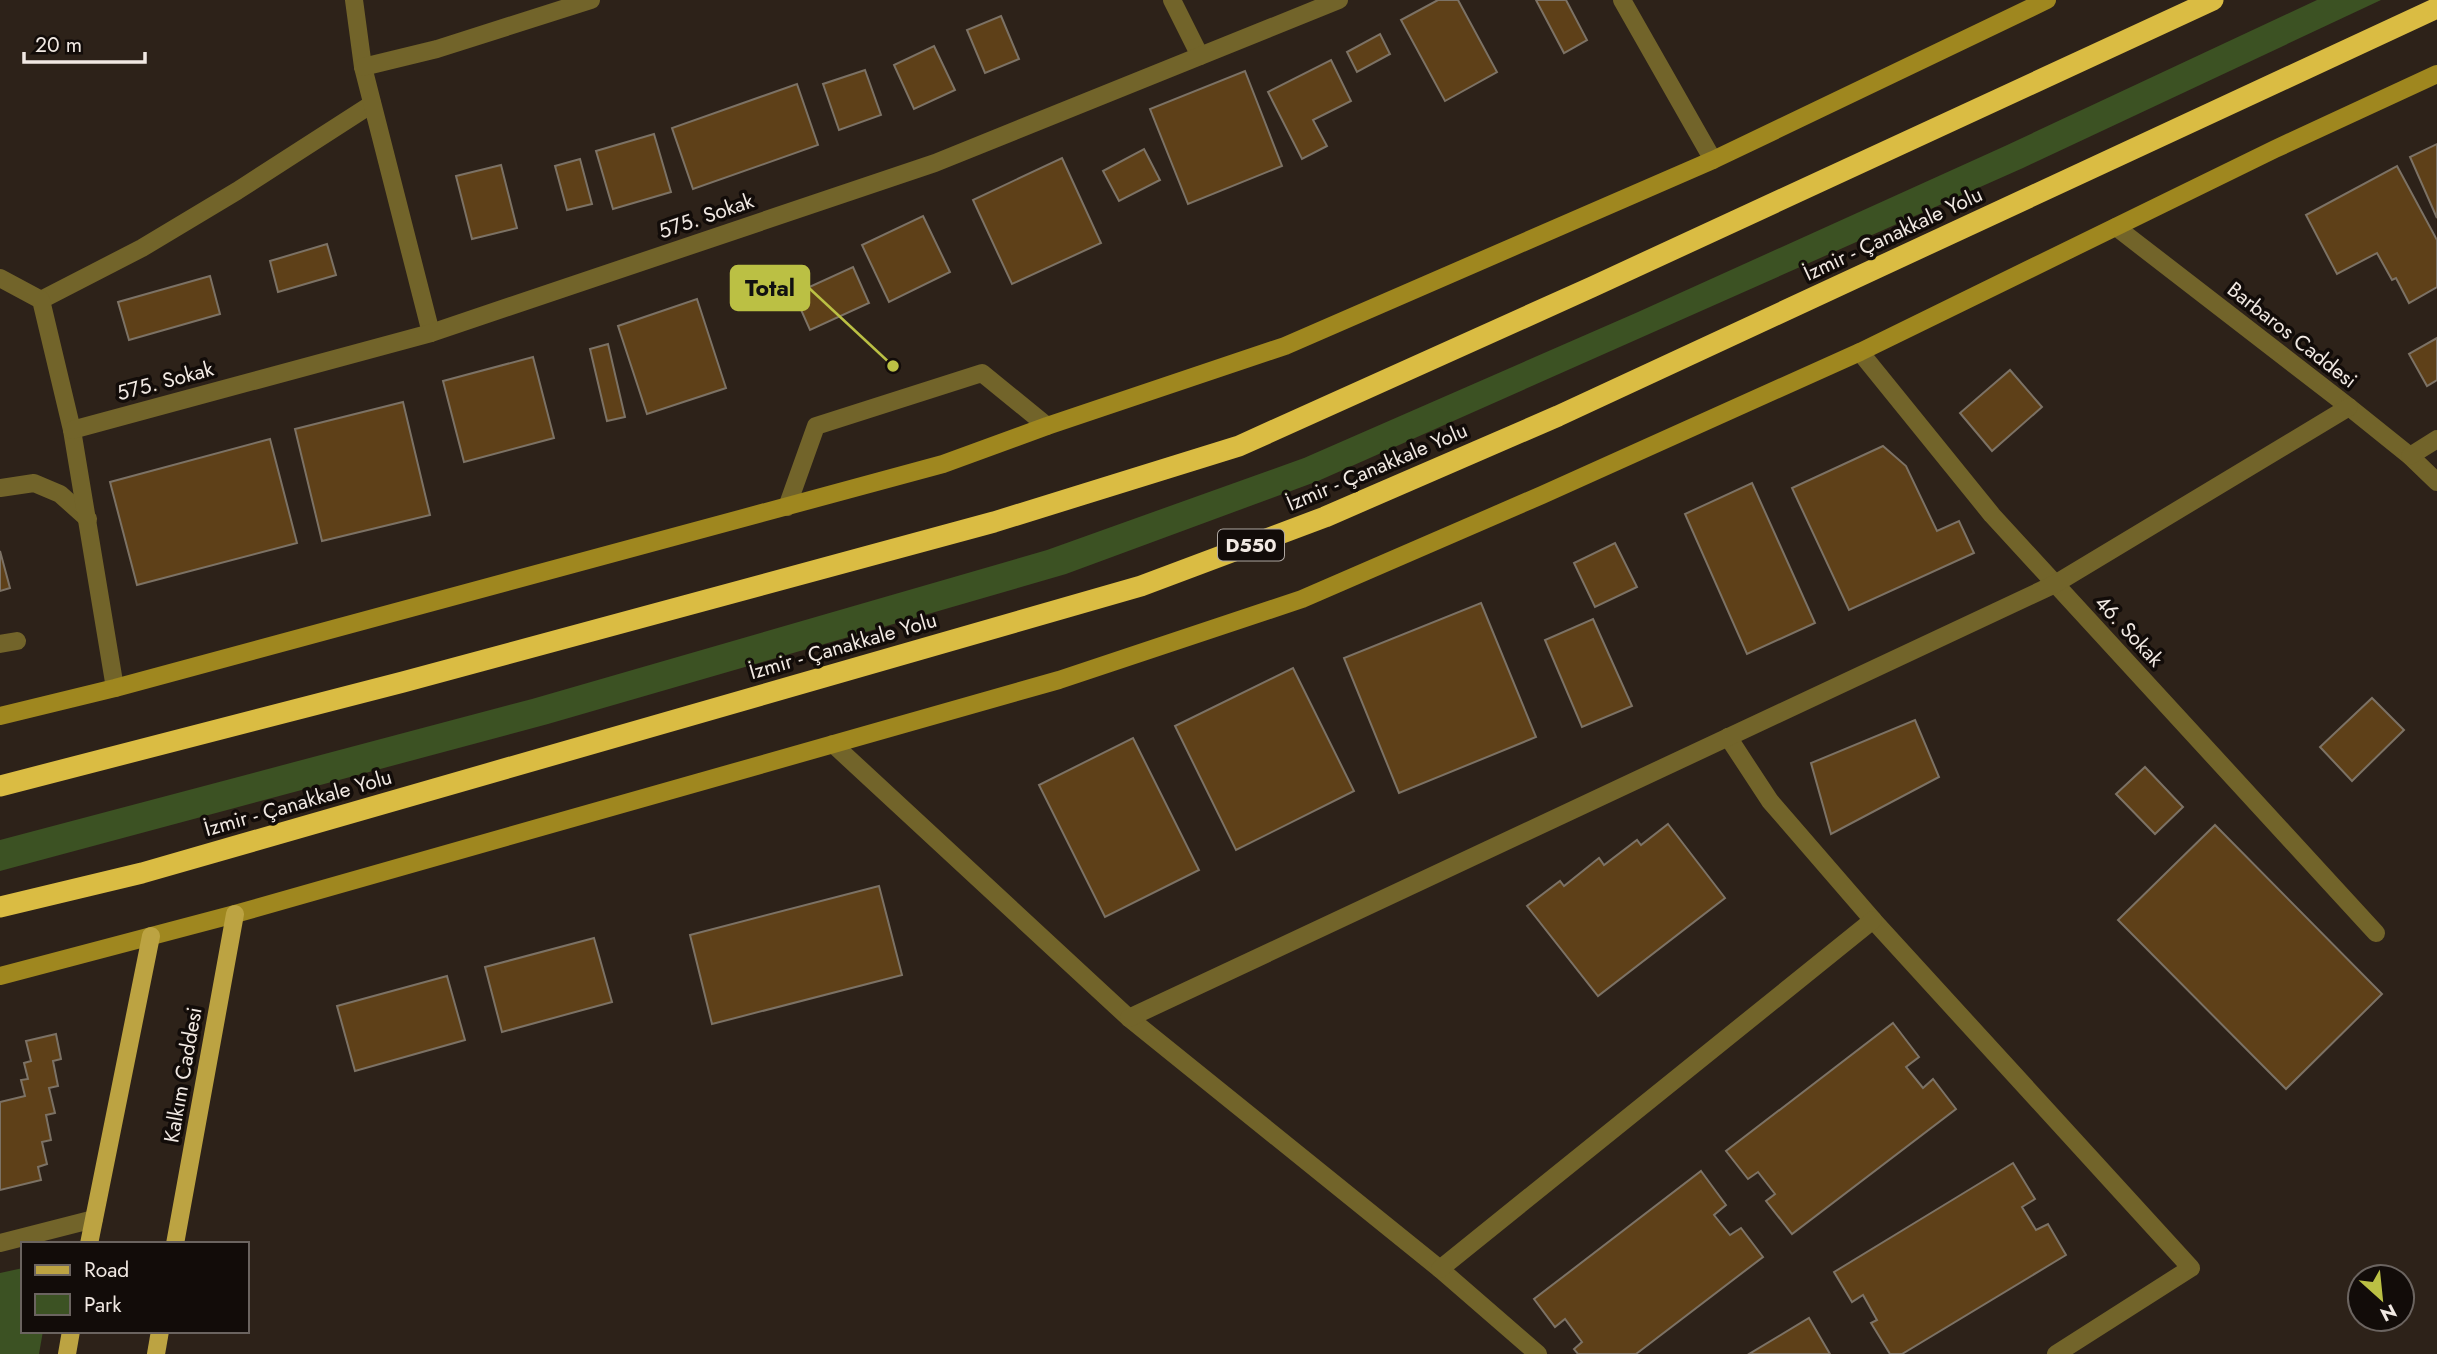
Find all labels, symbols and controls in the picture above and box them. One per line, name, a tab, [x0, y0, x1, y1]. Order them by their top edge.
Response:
scale bar	[24, 21, 145, 65]
text: 20 m	[35, 30, 82, 60]
street label: İzmir - Çanakkale Yolu	[1799, 179, 1987, 289]
street label: 575. Sokak	[654, 185, 758, 246]
callout: Total	[731, 266, 809, 310]
text: Total	[745, 271, 795, 305]
street label: Barbaros Caddesi	[2221, 275, 2363, 395]
street label: 575. Sokak	[113, 354, 217, 408]
street label: İzmir - Çanakkale Yolu	[1282, 415, 1472, 519]
road number: D550	[1218, 530, 1284, 560]
street label: 46. Sokak	[2088, 588, 2171, 674]
street label: İzmir - Çanakkale Yolu	[746, 605, 940, 687]
street label: İzmir - Çanakkale Yolu	[201, 762, 395, 844]
street label: Kalkım Caddesi	[156, 1005, 210, 1145]
legend	[21, 1242, 248, 1333]
text: Road	[84, 1255, 129, 1285]
north arrow	[2346, 1263, 2416, 1333]
text: Park	[84, 1290, 122, 1320]
text: N	[2376, 1297, 2401, 1328]

